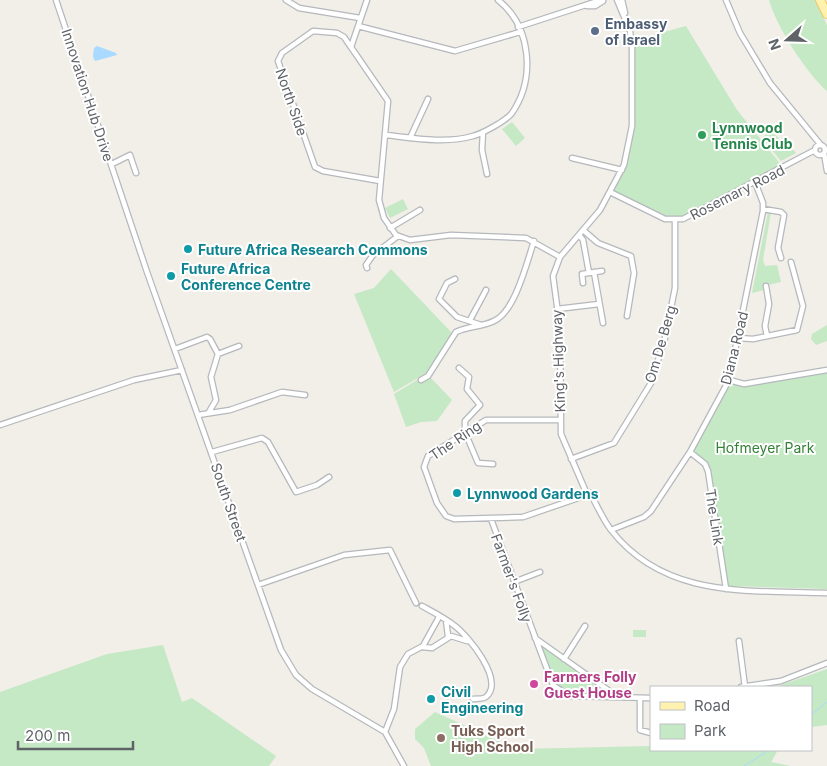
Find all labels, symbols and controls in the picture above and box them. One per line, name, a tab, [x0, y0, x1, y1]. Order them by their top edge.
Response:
place label: Embassy of Israel	[605, 15, 668, 48]
north arrow	[762, 15, 812, 65]
marker: Embassy of Israel	[589, 25, 601, 37]
street label: Innovation Hub Drive	[59, 26, 117, 164]
text: N	[765, 37, 784, 53]
street label: North Side	[273, 66, 311, 138]
place label: Lynnwood Tennis Club	[712, 119, 793, 152]
marker: Lynnwood Tennis Club	[696, 129, 708, 141]
street label: Rosemary Road	[687, 161, 787, 223]
place label: Future Africa Research Commons	[198, 241, 428, 258]
marker: Future Africa Research Commons	[182, 243, 194, 255]
place label: Future Africa Conference Centre	[181, 260, 311, 293]
marker: Future Africa Conference Centre	[165, 270, 177, 282]
street label: Om De Berg	[641, 303, 679, 385]
street label: King's Highway	[548, 309, 568, 413]
street label: Diana Road	[717, 309, 751, 387]
street label: The Ring	[426, 417, 484, 463]
park label: Hofmeyer Park	[715, 439, 815, 456]
street label: South Street	[208, 460, 251, 544]
place label: Lynnwood Gardens	[467, 485, 599, 502]
marker: Lynnwood Gardens	[451, 487, 463, 499]
street label: The Link	[702, 488, 728, 547]
street label: Farmer's Folly	[488, 531, 536, 625]
place label: Farmers Folly Guest House	[544, 668, 637, 701]
marker: Farmers Folly Guest House	[528, 678, 540, 690]
place label: Civil Engineering	[441, 683, 523, 716]
legend	[650, 686, 812, 751]
marker: Civil Engineering	[425, 693, 437, 705]
text: Road	[694, 696, 730, 715]
scale bar	[18, 718, 132, 750]
text: Park	[694, 721, 727, 740]
place label: Tuks Sport High School	[451, 722, 533, 755]
text: 200 m	[25, 726, 70, 745]
marker: Tuks Sport High School	[435, 732, 447, 744]

